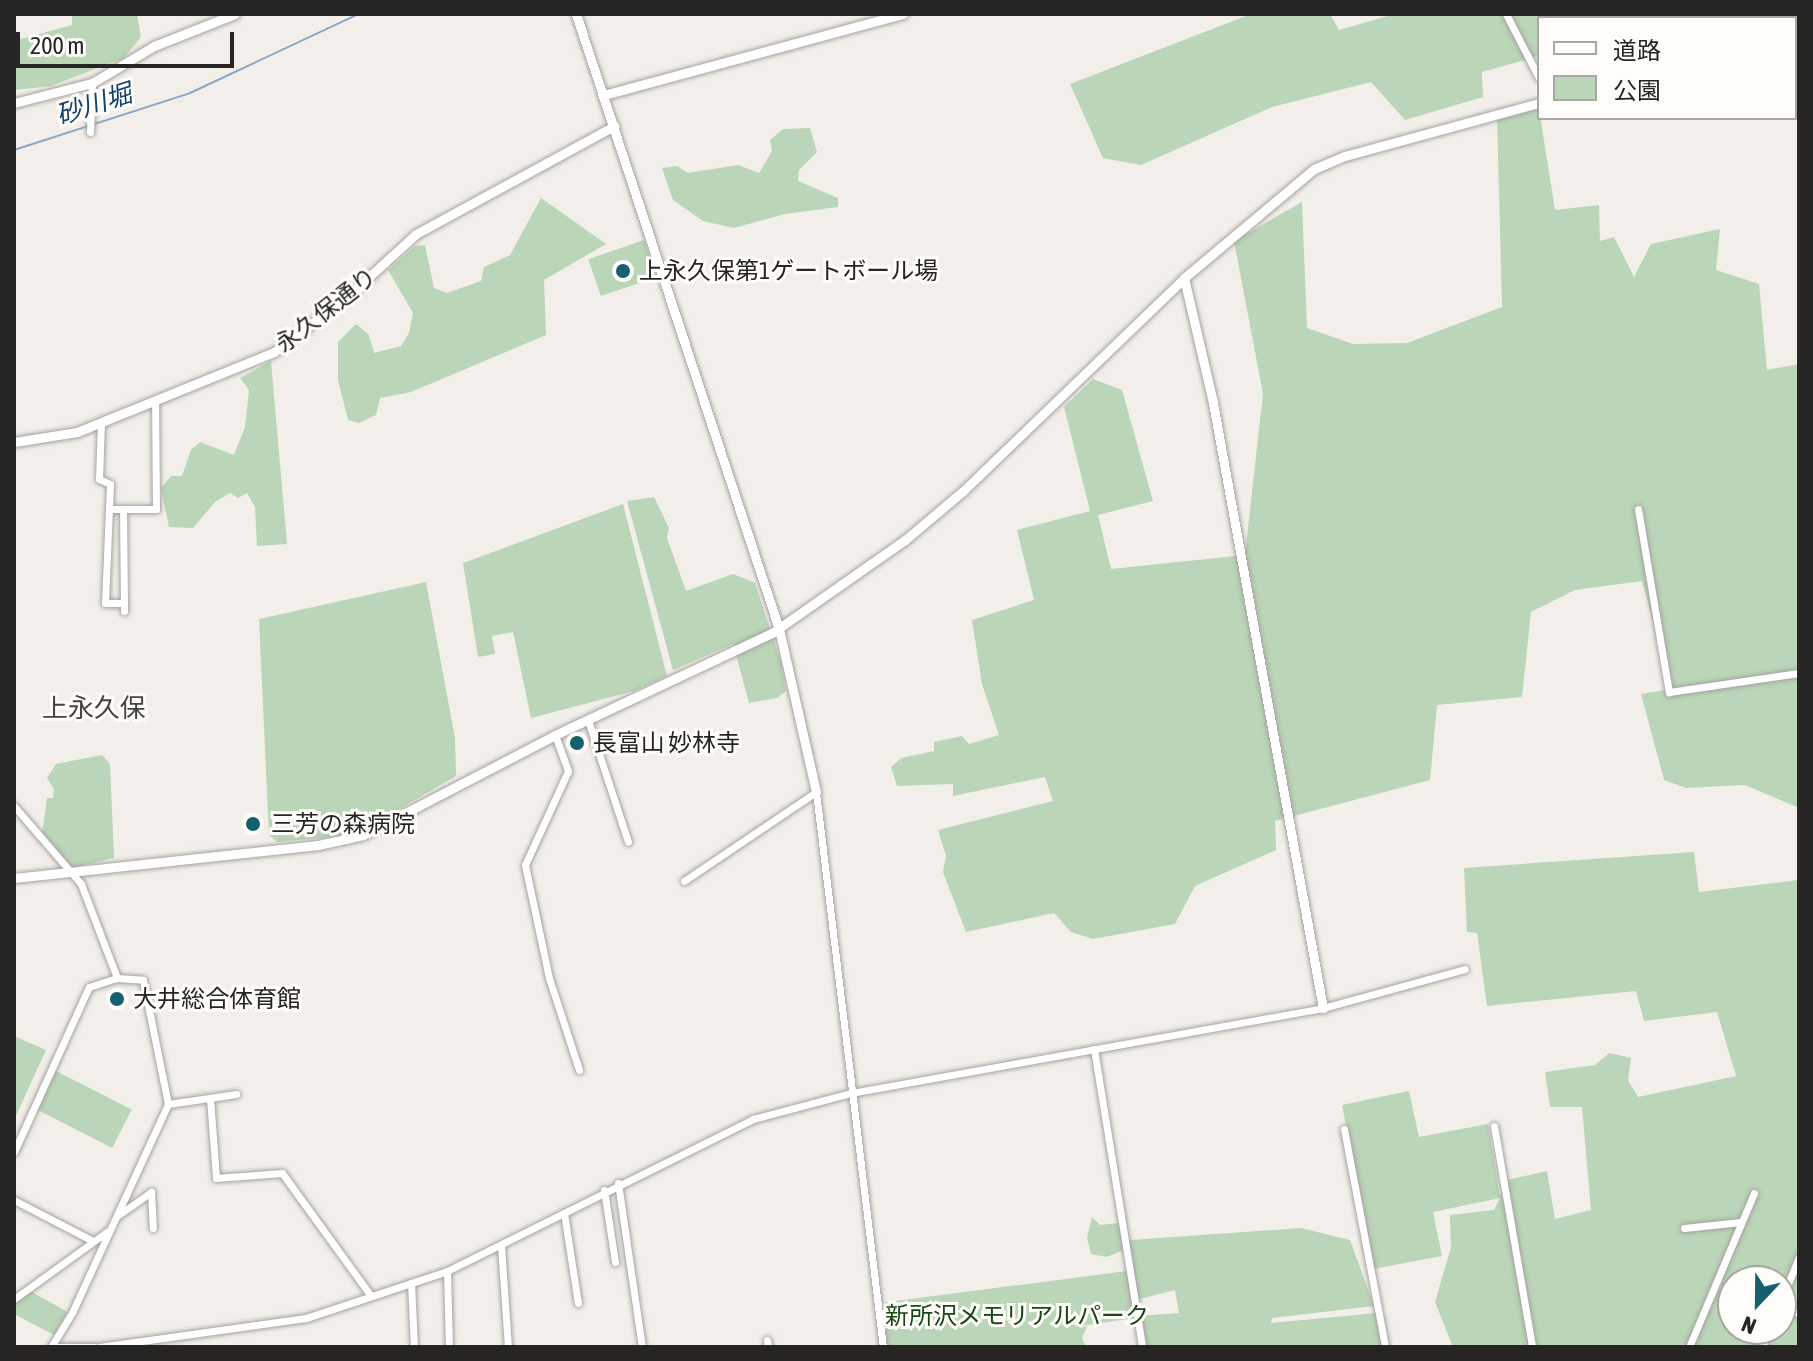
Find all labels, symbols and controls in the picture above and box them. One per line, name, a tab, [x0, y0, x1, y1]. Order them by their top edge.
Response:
scale bar	[20, 16, 238, 66]
legend	[1537, 16, 1797, 120]
text: 200 m	[30, 32, 84, 59]
text: 道路	[1613, 37, 1661, 64]
text: 公園	[1613, 77, 1661, 104]
water label: 砂川堀	[52, 78, 136, 132]
place label: 上永久保第1ゲートボール場	[639, 257, 938, 285]
street label: 永久保通り	[270, 262, 382, 358]
marker: 上永久保第1ゲートボール場	[614, 262, 632, 280]
district label: 上永久保	[42, 693, 146, 725]
place label: 長富山 妙林寺	[593, 729, 740, 757]
marker: 長富山 妙林寺	[568, 734, 586, 752]
place label: 三芳の森病院	[271, 810, 415, 838]
marker: 三芳の森病院	[242, 813, 264, 835]
place label: 大井総合体育館	[133, 985, 301, 1013]
marker: 大井総合体育館	[108, 990, 126, 1008]
north arrow	[1717, 1265, 1797, 1345]
park label: 新所沢メモリアルパーク	[885, 1302, 1149, 1330]
text: N	[1738, 1311, 1760, 1340]

